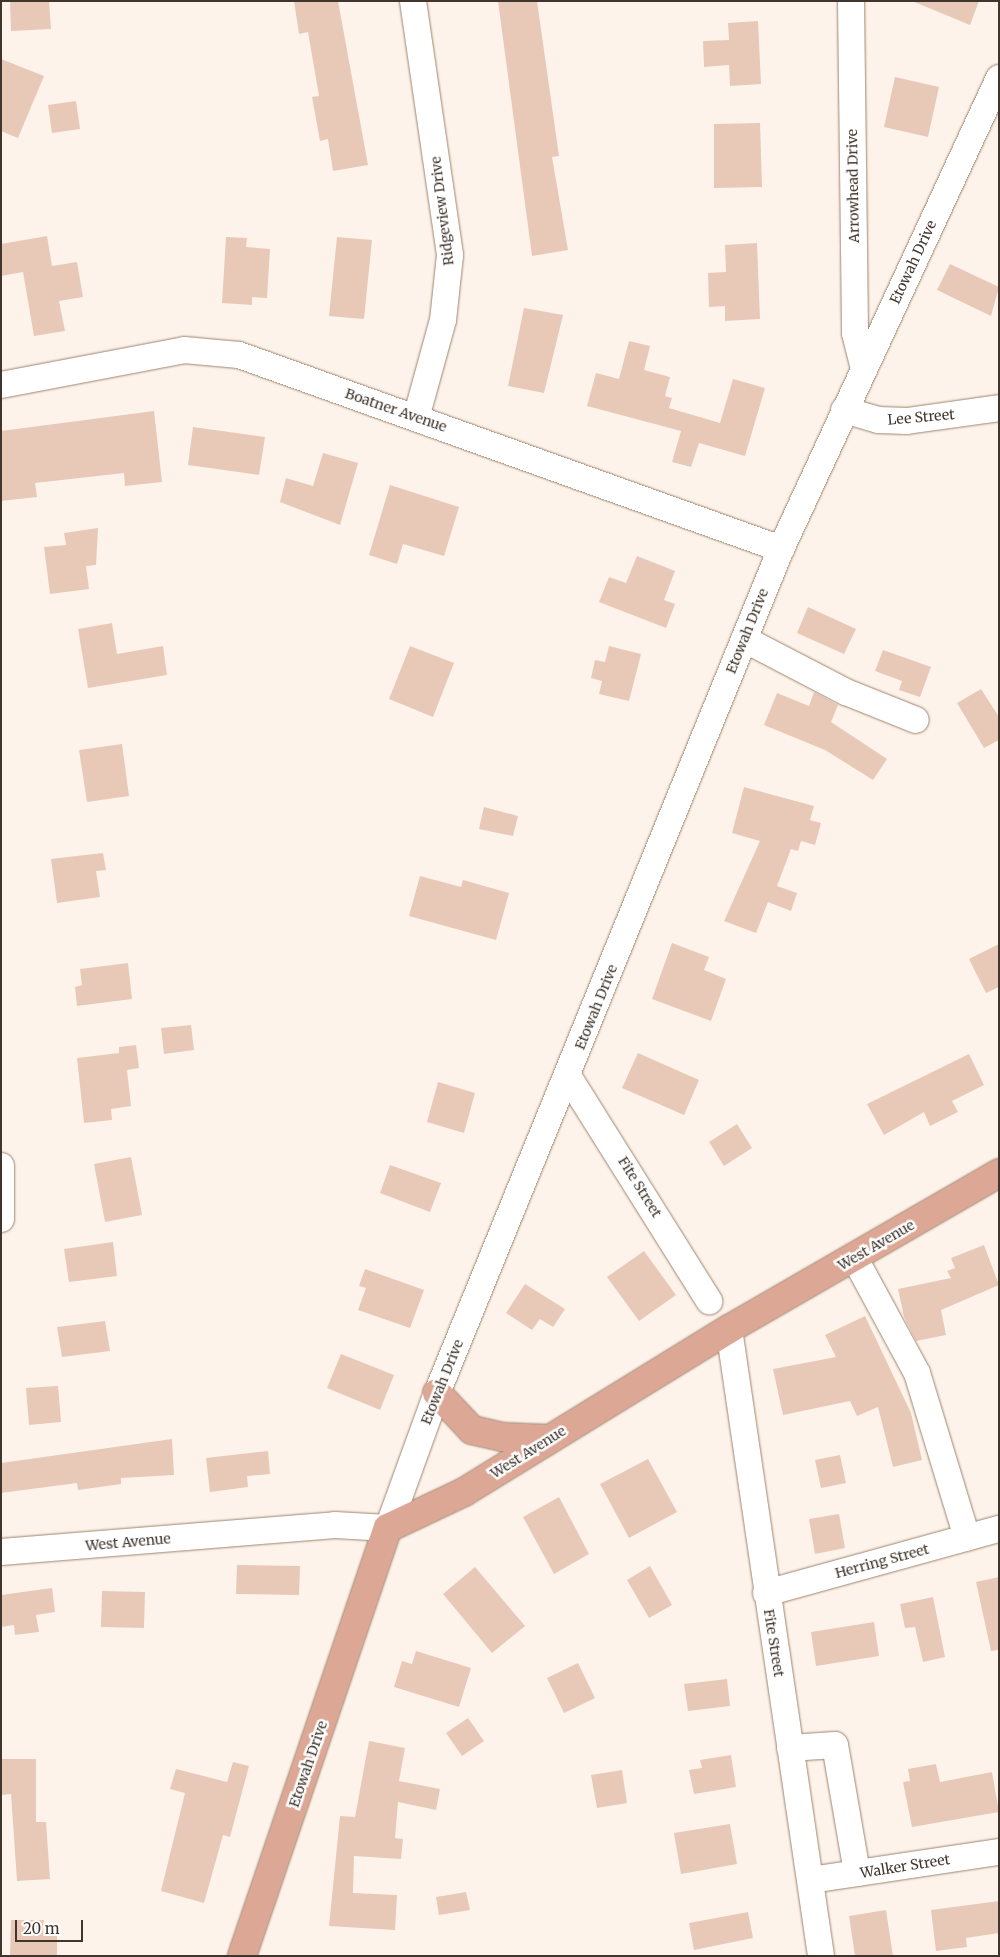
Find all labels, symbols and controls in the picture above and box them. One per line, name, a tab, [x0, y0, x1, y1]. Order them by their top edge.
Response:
street label: Arrowhead Drive	[844, 129, 862, 243]
street label: Ridgeview Drive	[427, 155, 457, 267]
street label: Etowah Drive	[886, 218, 940, 306]
street label: Boatner Avenue	[343, 385, 449, 435]
street label: Lee Street	[887, 406, 955, 428]
street label: Etowah Drive	[722, 586, 772, 676]
street label: Etowah Drive	[571, 962, 621, 1052]
street label: Fite Street	[615, 1153, 665, 1221]
street label: West Avenue	[835, 1216, 917, 1274]
street label: Etowah Drive	[417, 1337, 467, 1427]
street label: West Avenue	[487, 1422, 569, 1482]
street label: West Avenue	[85, 1530, 171, 1554]
street label: Herring Street	[833, 1540, 931, 1582]
street label: Fite Street	[760, 1608, 788, 1678]
street label: Etowah Drive	[285, 1719, 331, 1809]
street label: Walker Street	[859, 1851, 951, 1881]
scale bar	[18, 1910, 85, 1942]
text: 20 m	[23, 1919, 60, 1938]

